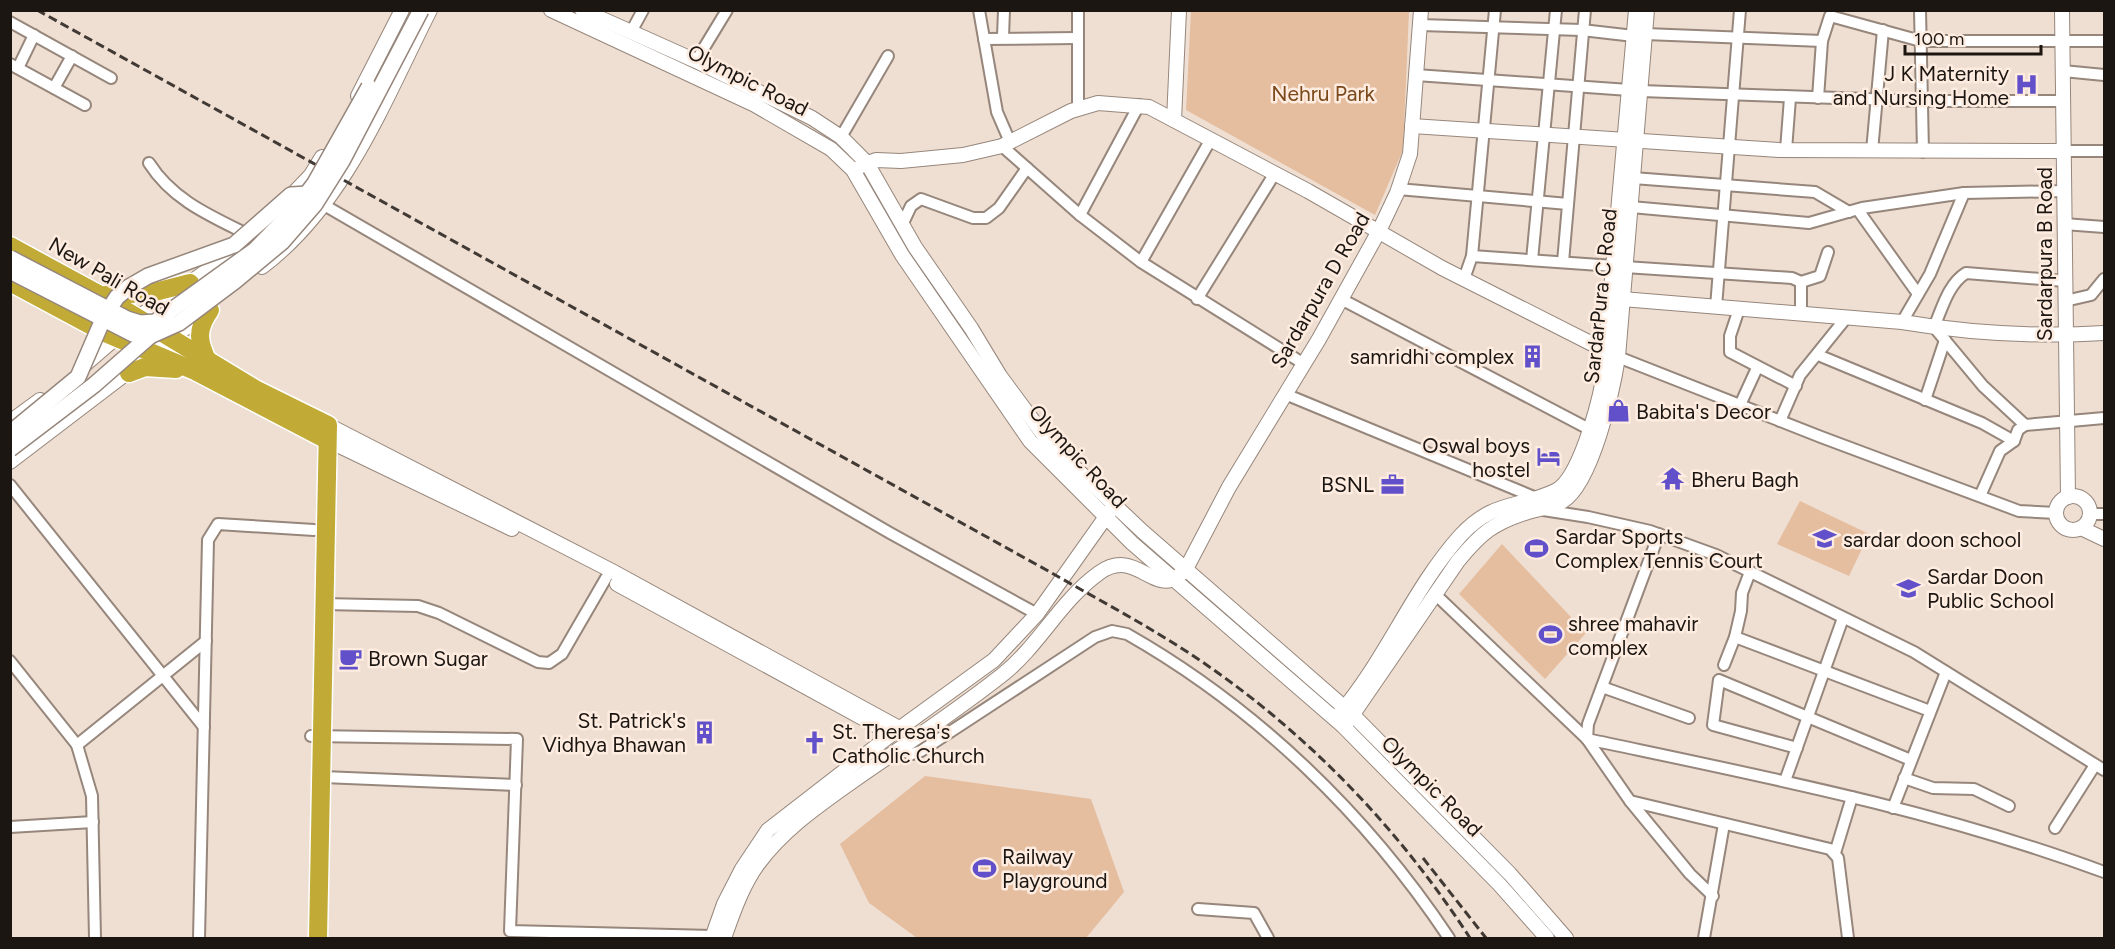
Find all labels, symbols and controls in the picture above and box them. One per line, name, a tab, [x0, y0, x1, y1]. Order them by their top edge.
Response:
scale bar	[1905, 18, 2042, 56]
text: 100 m	[1914, 28, 1964, 50]
street label: Olympic Road	[684, 39, 812, 121]
place label: J K Maternity and Nursing Home	[1833, 61, 2009, 110]
hospital icon: J K Maternity and Nursing Home	[2014, 72, 2040, 98]
park label: Nehru Park	[1271, 81, 1376, 106]
street label: Sardarpura B Road	[2032, 167, 2057, 341]
street label: SardarPura C Road	[1578, 207, 1622, 385]
street label: Sardarpura D Road	[1265, 208, 1375, 372]
street label: New Pali Road	[44, 231, 174, 321]
building icon: samridhi complex	[1519, 343, 1545, 369]
place label: samridhi complex	[1350, 344, 1514, 369]
shop icon: Babita's Decor	[1605, 398, 1631, 424]
street label: Olympic Road	[1024, 399, 1132, 513]
place label: Babita's Decor	[1636, 399, 1771, 424]
place label: Oswal boys hostel	[1422, 433, 1530, 482]
hotel icon: Oswal boys hostel	[1535, 444, 1561, 470]
temple icon: Bheru Bagh	[1660, 466, 1686, 492]
place label: Bheru Bagh	[1691, 467, 1799, 492]
office icon: BSNL	[1379, 471, 1405, 497]
place label: BSNL	[1321, 472, 1374, 497]
place label: Sardar Sports Complex Tennis Court	[1555, 524, 1763, 573]
school or university icon: sardar doon school	[1812, 526, 1838, 552]
place label: sardar doon school	[1843, 527, 2021, 552]
sports icon: Sardar Sports Complex Tennis Court	[1524, 535, 1550, 561]
place label: Sardar Doon Public School	[1927, 564, 2054, 613]
school or university icon: Sardar Doon Public School	[1896, 575, 1922, 601]
place label: shree mahavir complex	[1568, 611, 1698, 660]
sports icon: shree mahavir complex	[1537, 622, 1563, 648]
cafe icon: Brown Sugar	[337, 645, 363, 671]
place label: Brown Sugar	[368, 646, 488, 671]
place label: St. Patrick's Vidhya Bhawan	[542, 708, 686, 757]
building icon: St. Patrick's Vidhya Bhawan	[691, 719, 717, 745]
place label: St. Theresa's Catholic Church	[832, 719, 984, 768]
church icon: St. Theresa's Catholic Church	[801, 730, 827, 756]
street label: Olympic Road	[1376, 730, 1488, 842]
place label: Railway Playground	[1002, 844, 1107, 893]
sports icon: Railway Playground	[971, 855, 997, 881]

